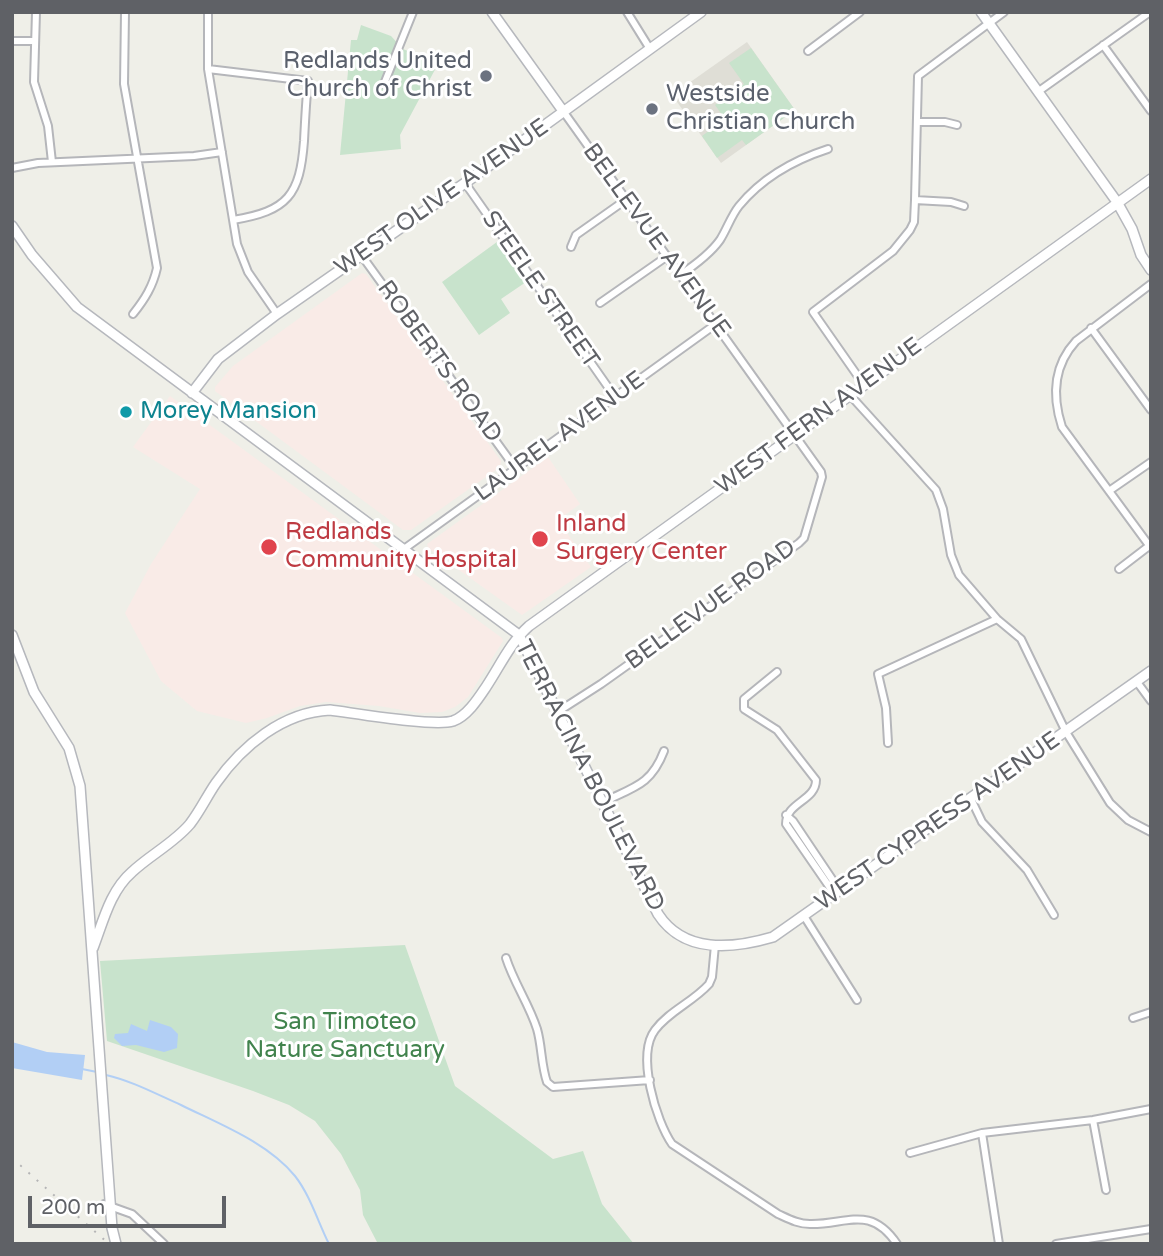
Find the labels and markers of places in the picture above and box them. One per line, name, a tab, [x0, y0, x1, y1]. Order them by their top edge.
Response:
place label: Redlands United Church of Christ	[283, 48, 472, 104]
marker: Redlands United Church of Christ	[478, 68, 494, 84]
place label: Westside Christian Church	[666, 81, 855, 137]
marker: Westside Christian Church	[644, 101, 660, 117]
place label: Morey Mansion	[140, 398, 317, 426]
marker: Morey Mansion	[118, 404, 134, 420]
place label: Inland Surgery Center	[556, 511, 727, 567]
place label: Redlands Community Hospital	[285, 519, 517, 575]
marker: Inland Surgery Center	[530, 529, 550, 549]
marker: Redlands Community Hospital	[259, 537, 279, 557]

